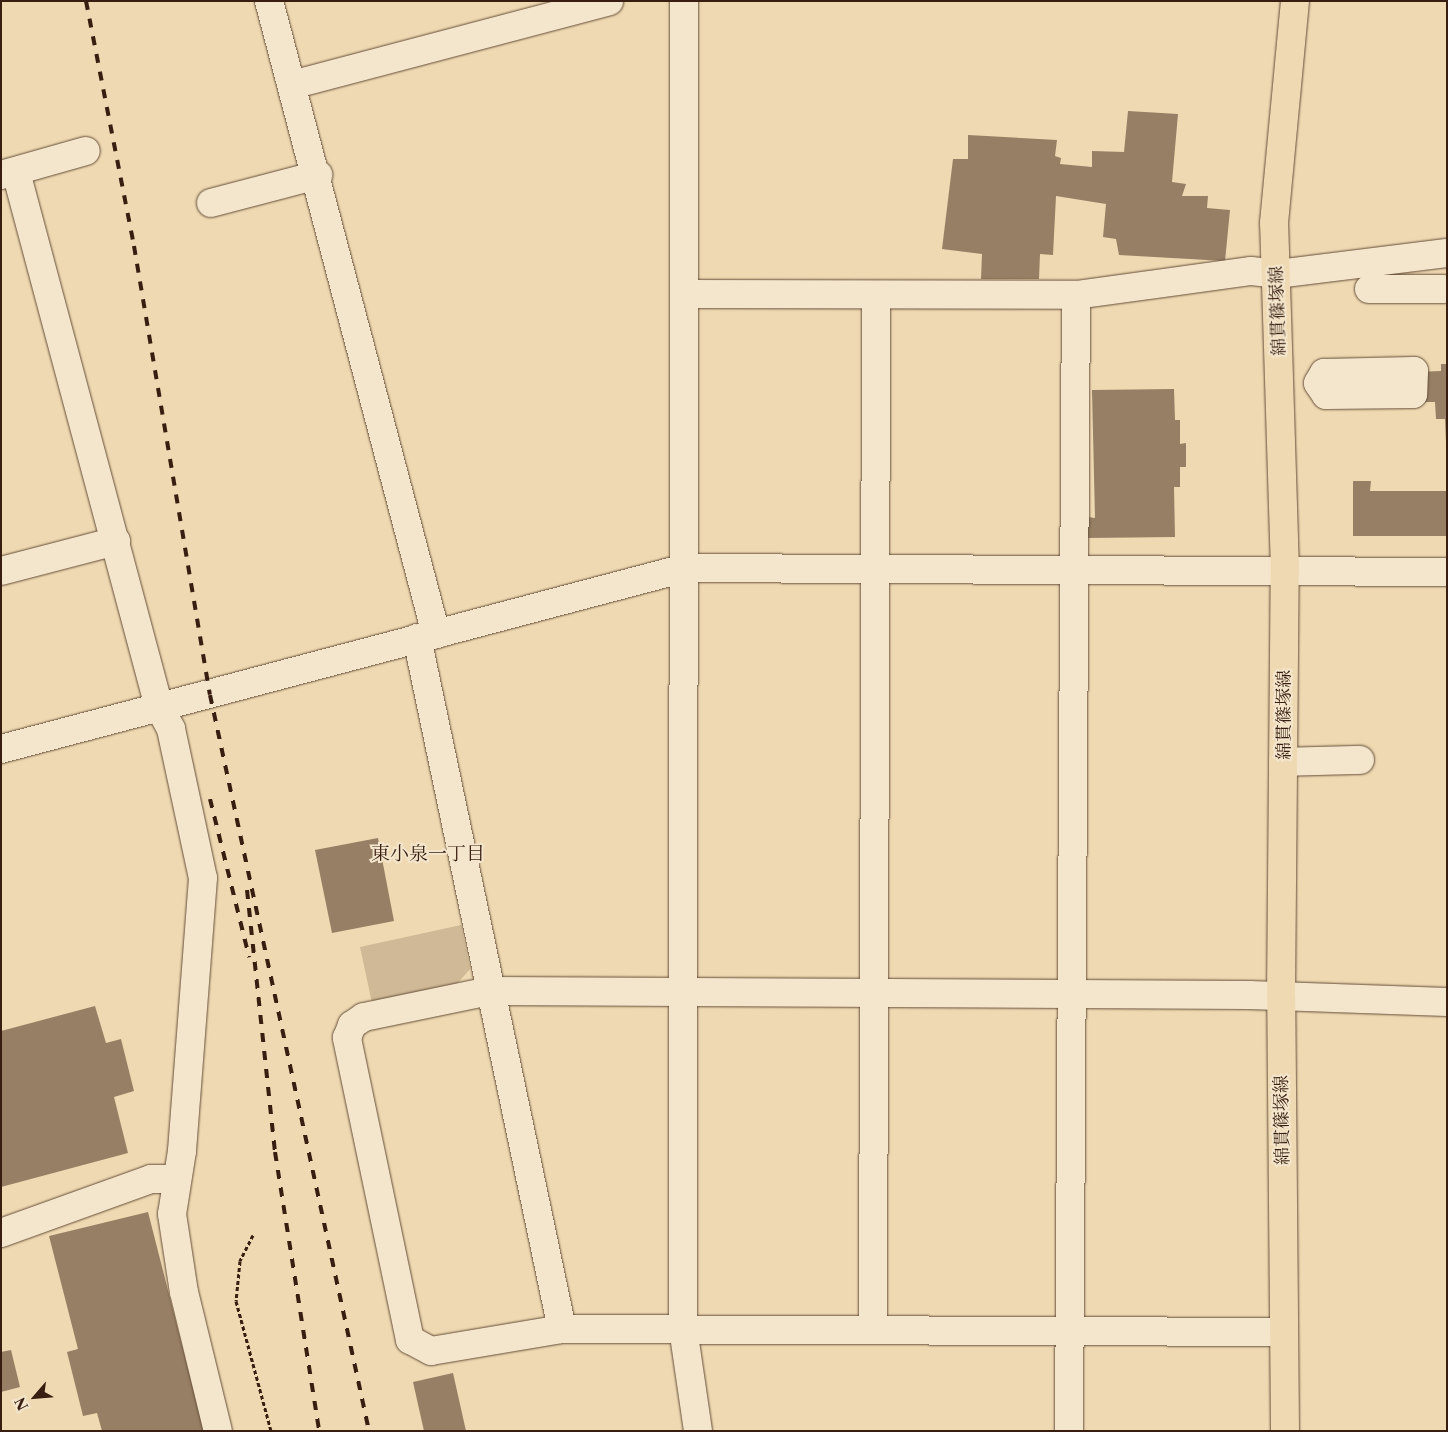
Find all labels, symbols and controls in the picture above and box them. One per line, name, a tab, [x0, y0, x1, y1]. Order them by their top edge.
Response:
street label: 綿貫篠塚線	[1266, 266, 1290, 356]
street label: 綿貫篠塚線	[1273, 670, 1295, 760]
district label: 東小泉一丁目	[371, 843, 485, 865]
street label: 綿貫篠塚線	[1270, 1075, 1294, 1165]
north arrow	[10, 1372, 60, 1422]
text: N	[11, 1394, 32, 1413]

